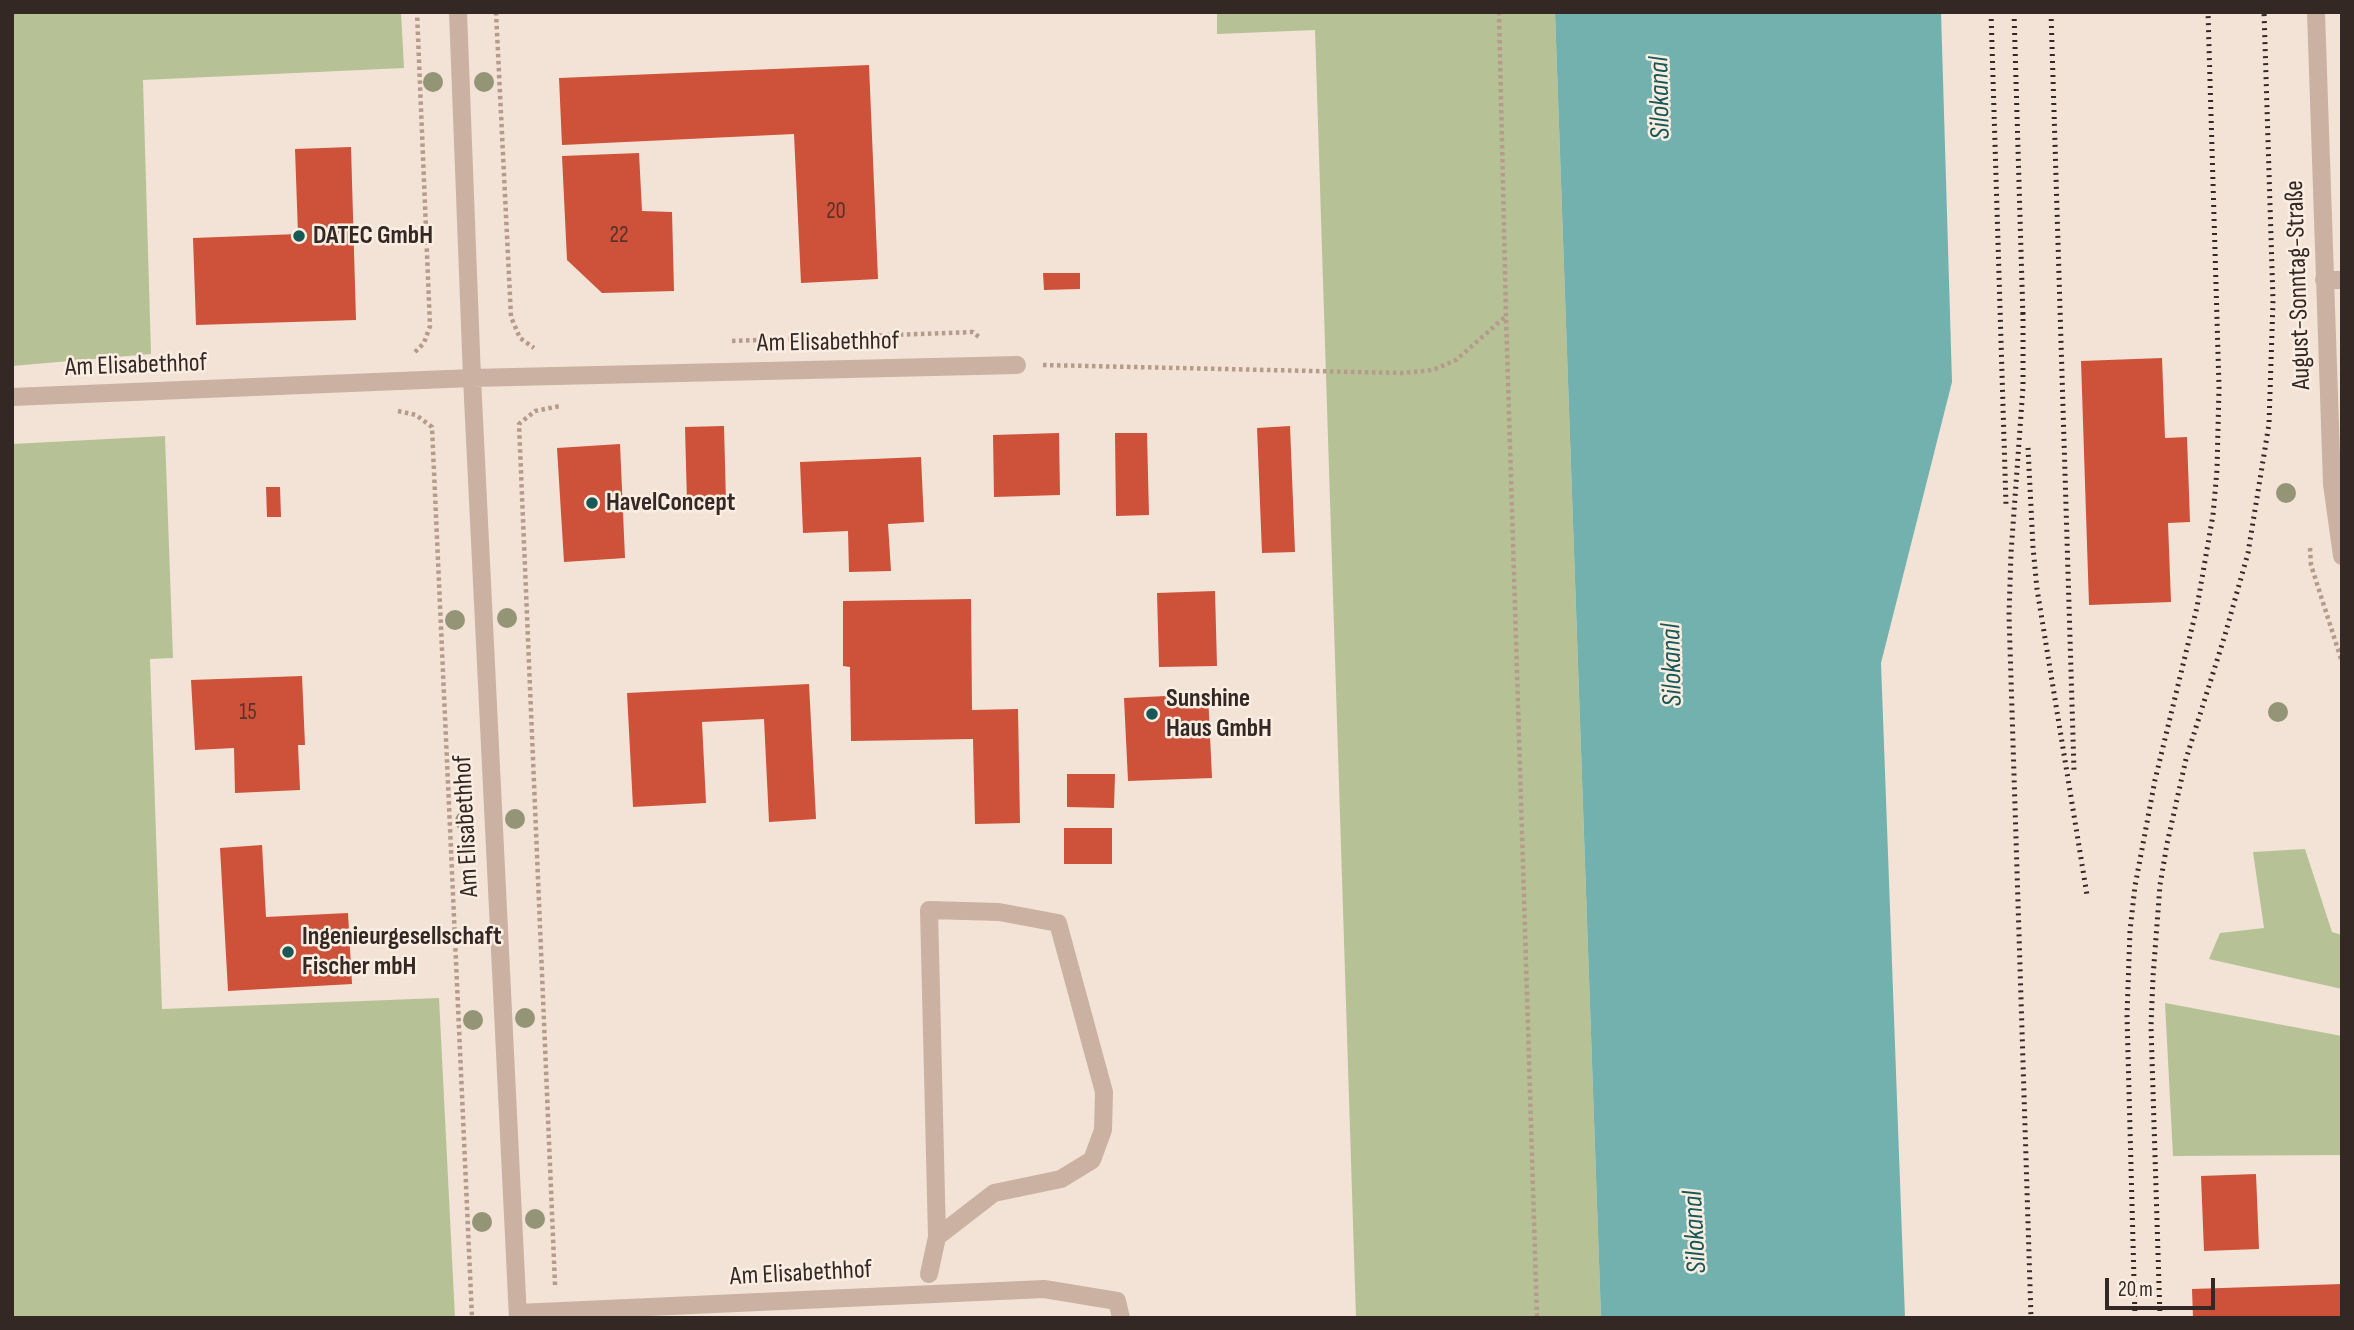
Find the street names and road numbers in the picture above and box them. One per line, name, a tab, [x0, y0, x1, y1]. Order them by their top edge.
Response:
street label: August-Sonntag-Straße	[2280, 180, 2318, 390]
street label: Am Elisabethhof	[757, 326, 899, 360]
street label: Am Elisabethhof	[64, 348, 208, 384]
street label: Am Elisabethhof	[448, 754, 486, 898]
street label: Am Elisabethhof	[729, 1255, 873, 1293]

